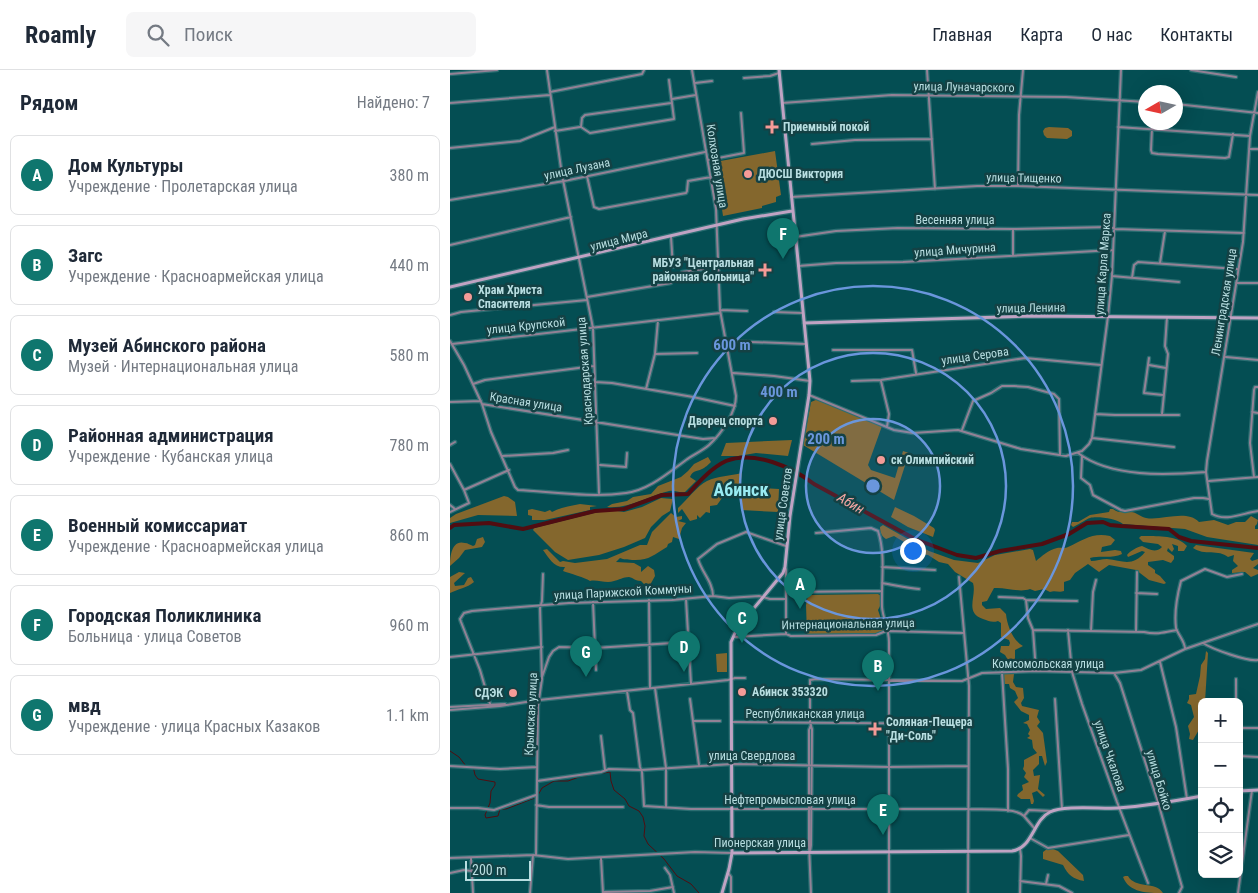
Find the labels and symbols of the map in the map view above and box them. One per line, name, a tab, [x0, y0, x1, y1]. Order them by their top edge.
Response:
street label: улица Луначарского	[913, 79, 1015, 95]
north arrow	[1138, 85, 1183, 130]
marker: Приемный покой	[765, 120, 779, 134]
place label: Приемный покой	[783, 120, 869, 134]
street label: Колхозная улица	[703, 123, 731, 209]
street label: улица Лузана	[543, 155, 612, 183]
place label: ДЮСШ Виктория	[758, 167, 843, 181]
marker: ДЮСШ Виктория	[742, 168, 754, 180]
street label: улица Тищенко	[986, 170, 1062, 186]
street label: улица Карла Маркса	[1092, 212, 1114, 316]
street label: Весенняя улица	[916, 213, 995, 227]
pin: F	[767, 218, 799, 259]
street label: улица Мира	[589, 226, 649, 254]
street label: улица Мичурина	[914, 240, 996, 260]
street label: Ленинградская улица	[1209, 247, 1239, 357]
place label: МБУЗ "Центральная районная больница"	[652, 256, 754, 284]
marker: МБУЗ "Центральная районная больница"	[758, 263, 772, 277]
place label: Храм Христа Спасителя	[478, 283, 543, 311]
marker: Храм Христа Спасителя	[462, 291, 474, 303]
street label: улица Ленина	[996, 300, 1066, 316]
street label: улица Крупской	[486, 315, 566, 337]
street label: Краснодарская улица	[574, 316, 596, 425]
text: 600 m	[713, 336, 751, 354]
street label: улица Серова	[940, 344, 1010, 368]
text: 400 m	[760, 383, 798, 401]
street label: Красная улица	[489, 389, 564, 415]
place label: Дворец спорта	[688, 414, 763, 428]
marker: Дворец спорта	[767, 415, 779, 427]
text: 200 m	[807, 430, 845, 448]
place label: ск Олимпийский	[891, 453, 974, 467]
marker: ск Олимпийский	[875, 454, 887, 466]
street label: улица Советов	[771, 467, 795, 541]
centre of rings	[864, 477, 882, 495]
district label: Абинск	[714, 479, 768, 500]
water label: Абин	[834, 489, 867, 517]
your location	[900, 538, 926, 564]
pin: A	[784, 568, 816, 609]
street label: улица Парижской Коммуны	[554, 581, 692, 603]
pin: C	[726, 602, 758, 643]
street label: Интернациональная улица	[781, 616, 915, 632]
pin: D	[668, 631, 700, 672]
pin: G	[570, 636, 602, 677]
pin: B	[862, 650, 894, 691]
street label: Комсомольская улица	[992, 657, 1104, 671]
street label: Крымская улица	[522, 672, 540, 756]
place label: Абинск 353320	[752, 685, 828, 699]
place label: СДЭК	[475, 686, 503, 700]
marker: Абинск 353320	[736, 686, 748, 698]
marker: СДЭК	[507, 687, 519, 699]
street label: Республиканская улица	[745, 707, 865, 721]
place label: Соляная-Пещера "Ди-Соль"	[886, 715, 973, 743]
street label: улица Чкалова	[1091, 719, 1129, 794]
marker: Соляная-Пещера "Ди-Соль"	[868, 722, 882, 736]
street label: улица Бойко	[1143, 748, 1175, 812]
street label: улица Свердлова	[709, 749, 795, 763]
street label: Нефтепромысловая улица	[724, 793, 856, 807]
pin: E	[867, 794, 899, 835]
street label: Пионерская улица	[714, 836, 806, 850]
scale bar	[465, 858, 531, 881]

